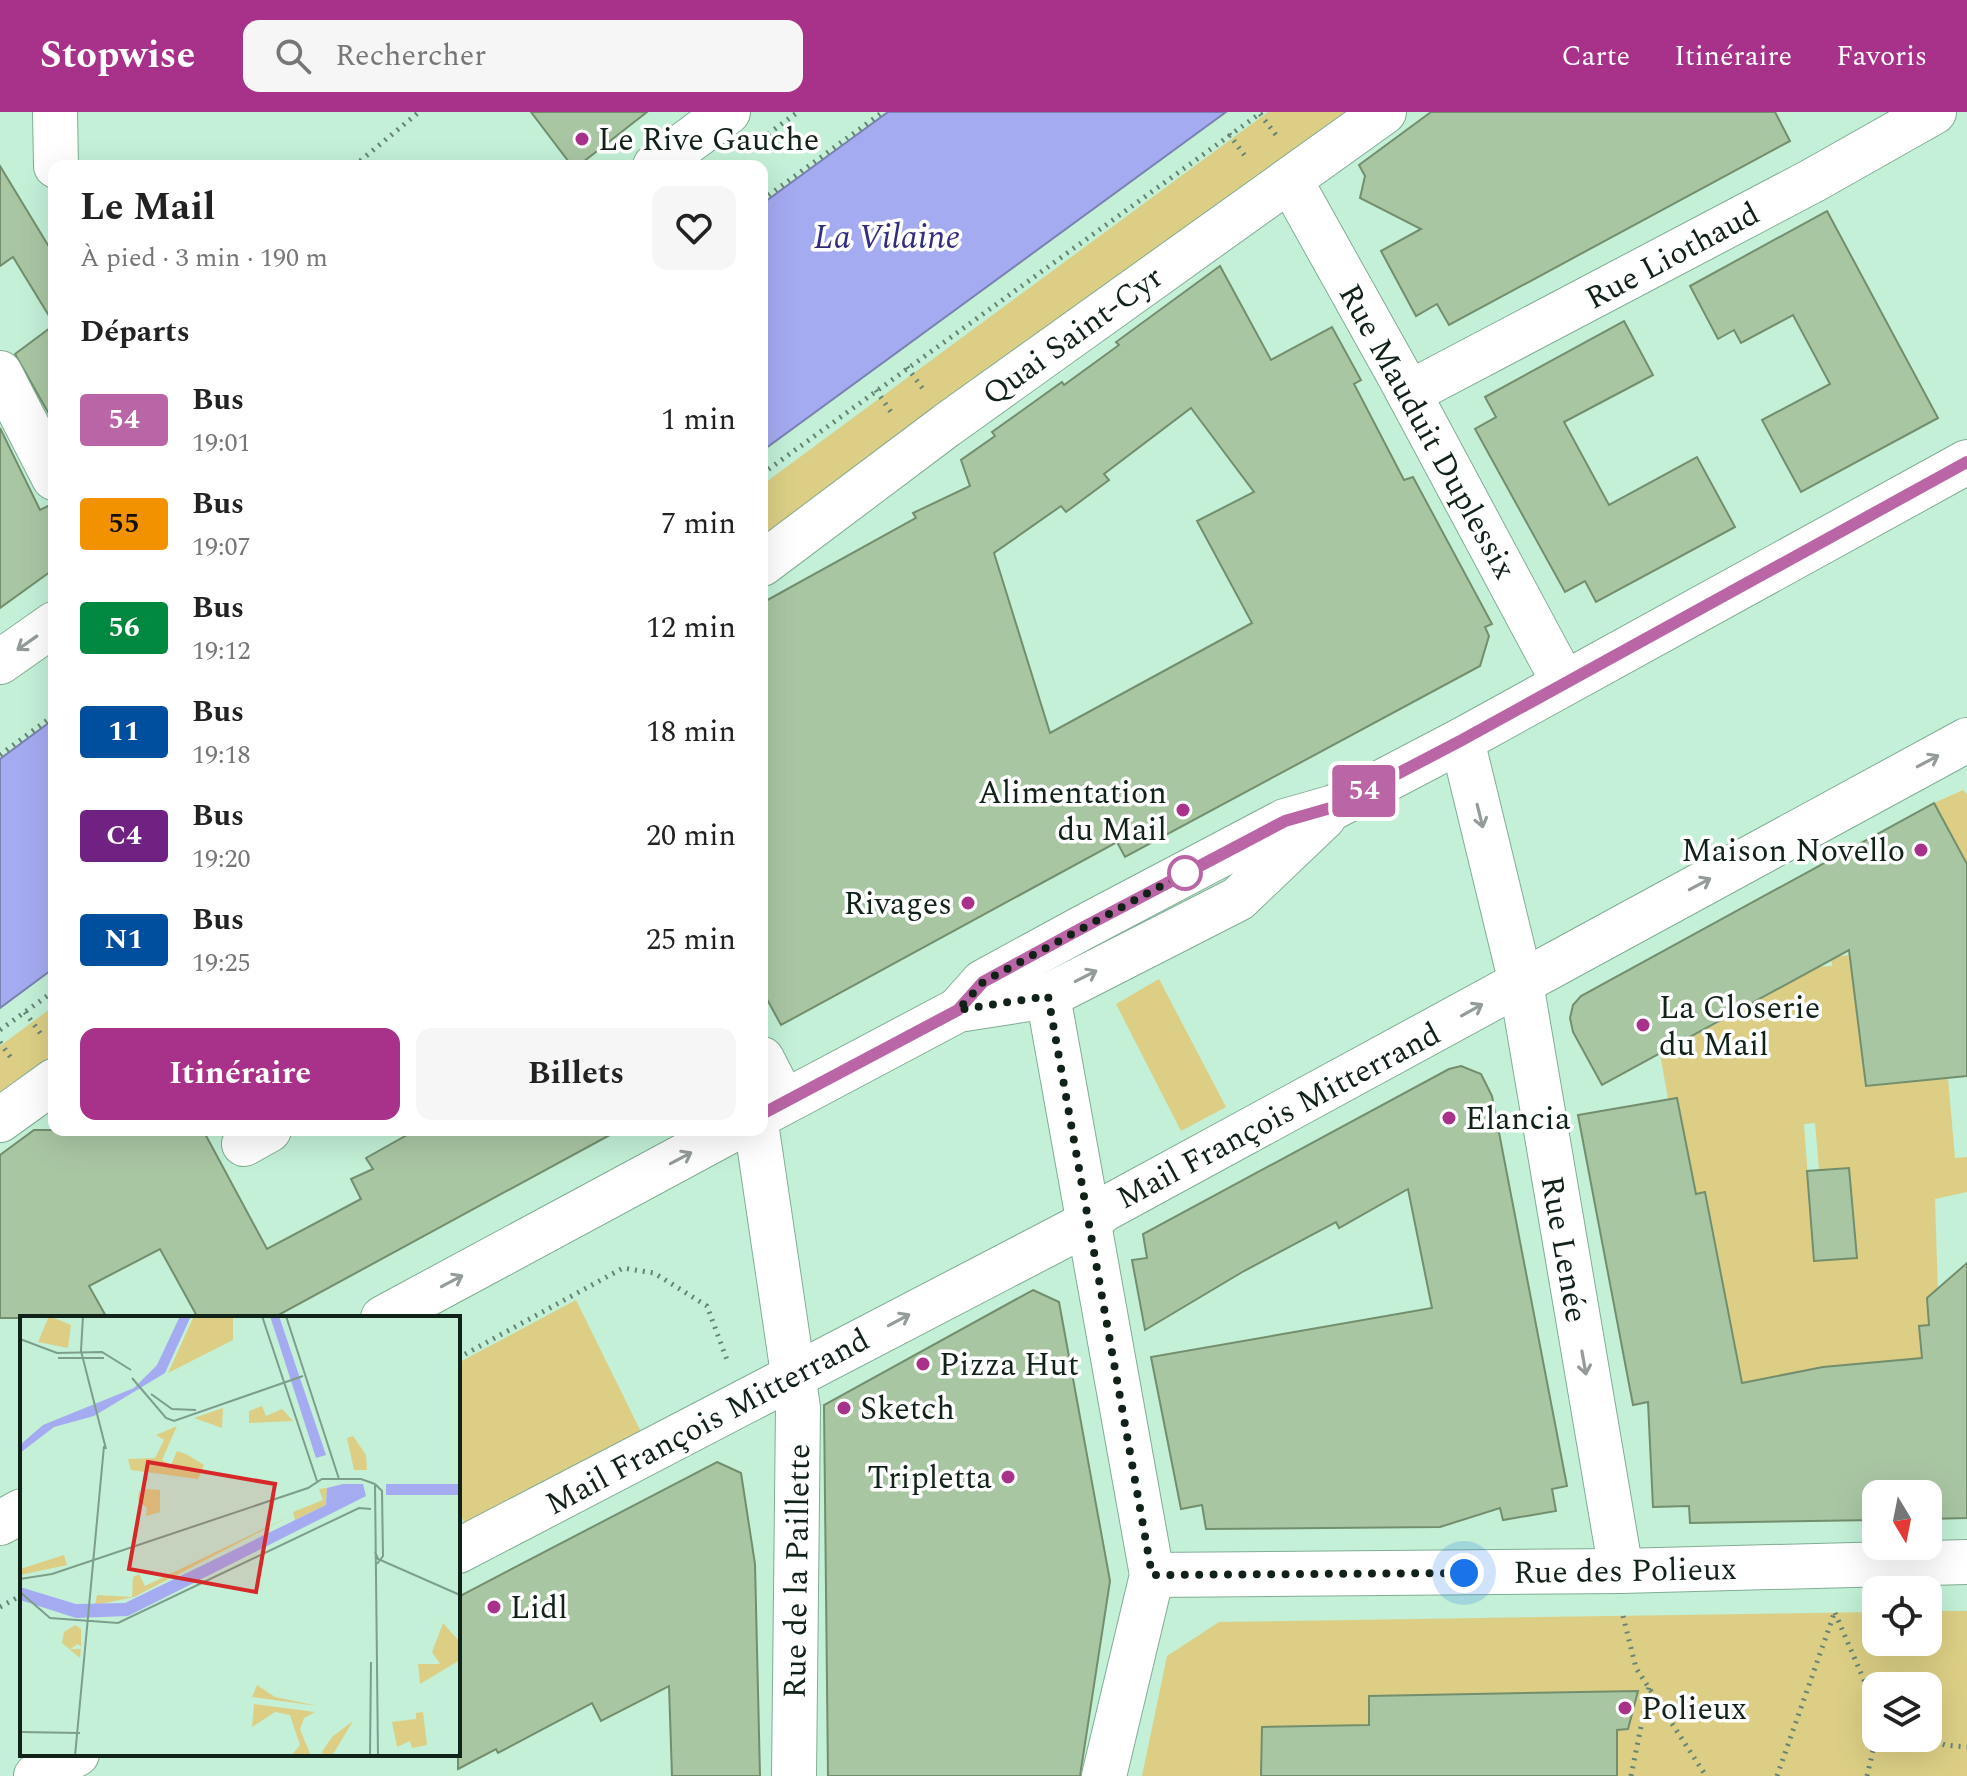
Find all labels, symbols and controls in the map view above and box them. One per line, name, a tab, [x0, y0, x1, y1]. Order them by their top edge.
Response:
search box	[243, 20, 803, 92]
text: Stopwise	[40, 27, 195, 85]
text: Rechercher	[335, 33, 486, 79]
icon: search	[271, 34, 315, 78]
text: Carte	[1562, 35, 1630, 78]
text: Itinéraire	[1674, 35, 1792, 78]
text: Favoris	[1836, 35, 1927, 78]
place label: Le Rive Gauche	[598, 116, 819, 165]
marker: Le Rive Gauche	[573, 130, 591, 148]
text: Le Mail	[80, 179, 215, 237]
button: heart	[652, 186, 736, 270]
street label: Rue Liothaud	[1577, 190, 1769, 323]
water label: La Vilaine	[814, 212, 960, 264]
text: À pied · 3 min · 190 m	[80, 238, 328, 278]
street label: Quai Saint-Cyr	[972, 254, 1174, 419]
street label: Rue Mauduit Duplessix	[1325, 275, 1528, 588]
text: Départs	[80, 309, 190, 355]
text: Bus	[192, 377, 244, 423]
text: 1 min	[661, 397, 736, 443]
text: 54	[108, 398, 140, 441]
text: 19:01	[192, 423, 251, 463]
text: Bus	[192, 481, 244, 527]
text: 7 min	[661, 501, 736, 547]
text: 55	[108, 502, 140, 545]
text: 19:07	[192, 527, 251, 567]
text: Bus	[192, 585, 244, 631]
text: 12 min	[646, 605, 736, 651]
text: 56	[108, 606, 140, 649]
text: 19:12	[192, 631, 251, 671]
one-way arrow	[17, 634, 38, 651]
text: Bus	[192, 689, 244, 735]
text: 18 min	[646, 709, 736, 755]
text: 11	[108, 710, 140, 753]
text: 19:18	[192, 735, 251, 775]
one-way arrow	[1916, 752, 1940, 768]
line badge: 54	[1328, 765, 1400, 817]
place label: Alimentation du Mail	[978, 769, 1167, 855]
text: 54	[1348, 769, 1380, 812]
text: Bus	[192, 793, 244, 839]
marker: Alimentation du Mail	[1174, 801, 1192, 819]
one-way arrow	[1473, 803, 1488, 828]
text: 20 min	[646, 813, 736, 859]
text: C4	[106, 814, 142, 857]
place label: Maison Novello	[1681, 827, 1905, 876]
text: 19:20	[192, 839, 251, 879]
marker: Maison Novello	[1912, 841, 1930, 859]
unlabelled marker	[1168, 856, 1202, 890]
one-way arrow	[1687, 876, 1711, 892]
place label: Rivages	[844, 880, 952, 929]
marker: Rivages	[959, 894, 977, 912]
text: Bus	[192, 897, 244, 943]
text: 25 min	[646, 917, 736, 963]
text: N1	[105, 918, 143, 961]
text: 19:25	[192, 943, 251, 983]
one-way arrow	[1074, 968, 1098, 984]
place label: La Closerie du Mail	[1659, 984, 1820, 1070]
one-way arrow	[1460, 1002, 1483, 1018]
street label: Mail François Mitterrand	[1108, 1010, 1450, 1223]
marker: La Closerie du Mail	[1634, 1016, 1652, 1034]
button: Itinéraire	[80, 1028, 400, 1120]
button: Billets	[416, 1028, 736, 1120]
place label: Elancia	[1465, 1095, 1571, 1144]
marker: Elancia	[1440, 1109, 1458, 1127]
one-way arrow	[668, 1150, 692, 1165]
street label: Rue Lenée	[1527, 1172, 1600, 1326]
one-way arrow	[439, 1273, 463, 1288]
one-way arrow	[887, 1312, 910, 1328]
inset map	[20, 1316, 460, 1756]
street label: Mail François Mitterrand	[537, 1316, 879, 1529]
place label: Pizza Hut	[939, 1341, 1079, 1390]
one-way arrow	[1578, 1350, 1593, 1376]
marker: Pizza Hut	[914, 1355, 932, 1373]
place label: Sketch	[860, 1385, 955, 1434]
marker: Sketch	[835, 1399, 853, 1417]
street label: Rue de la Paillette	[771, 1443, 824, 1699]
place label: Tripletta	[867, 1454, 992, 1503]
marker: Tripletta	[999, 1468, 1017, 1486]
north arrow	[1862, 1480, 1942, 1560]
map controls	[1862, 1480, 1942, 1752]
street label: Rue des Polieux	[1513, 1545, 1737, 1598]
your location	[1444, 1553, 1484, 1593]
button: locate	[1862, 1576, 1942, 1656]
place label: Lidl	[510, 1584, 568, 1633]
marker: Lidl	[485, 1598, 503, 1616]
button: layers	[1862, 1672, 1942, 1752]
place label: Polieux	[1641, 1685, 1747, 1734]
marker: Polieux	[1616, 1699, 1634, 1717]

